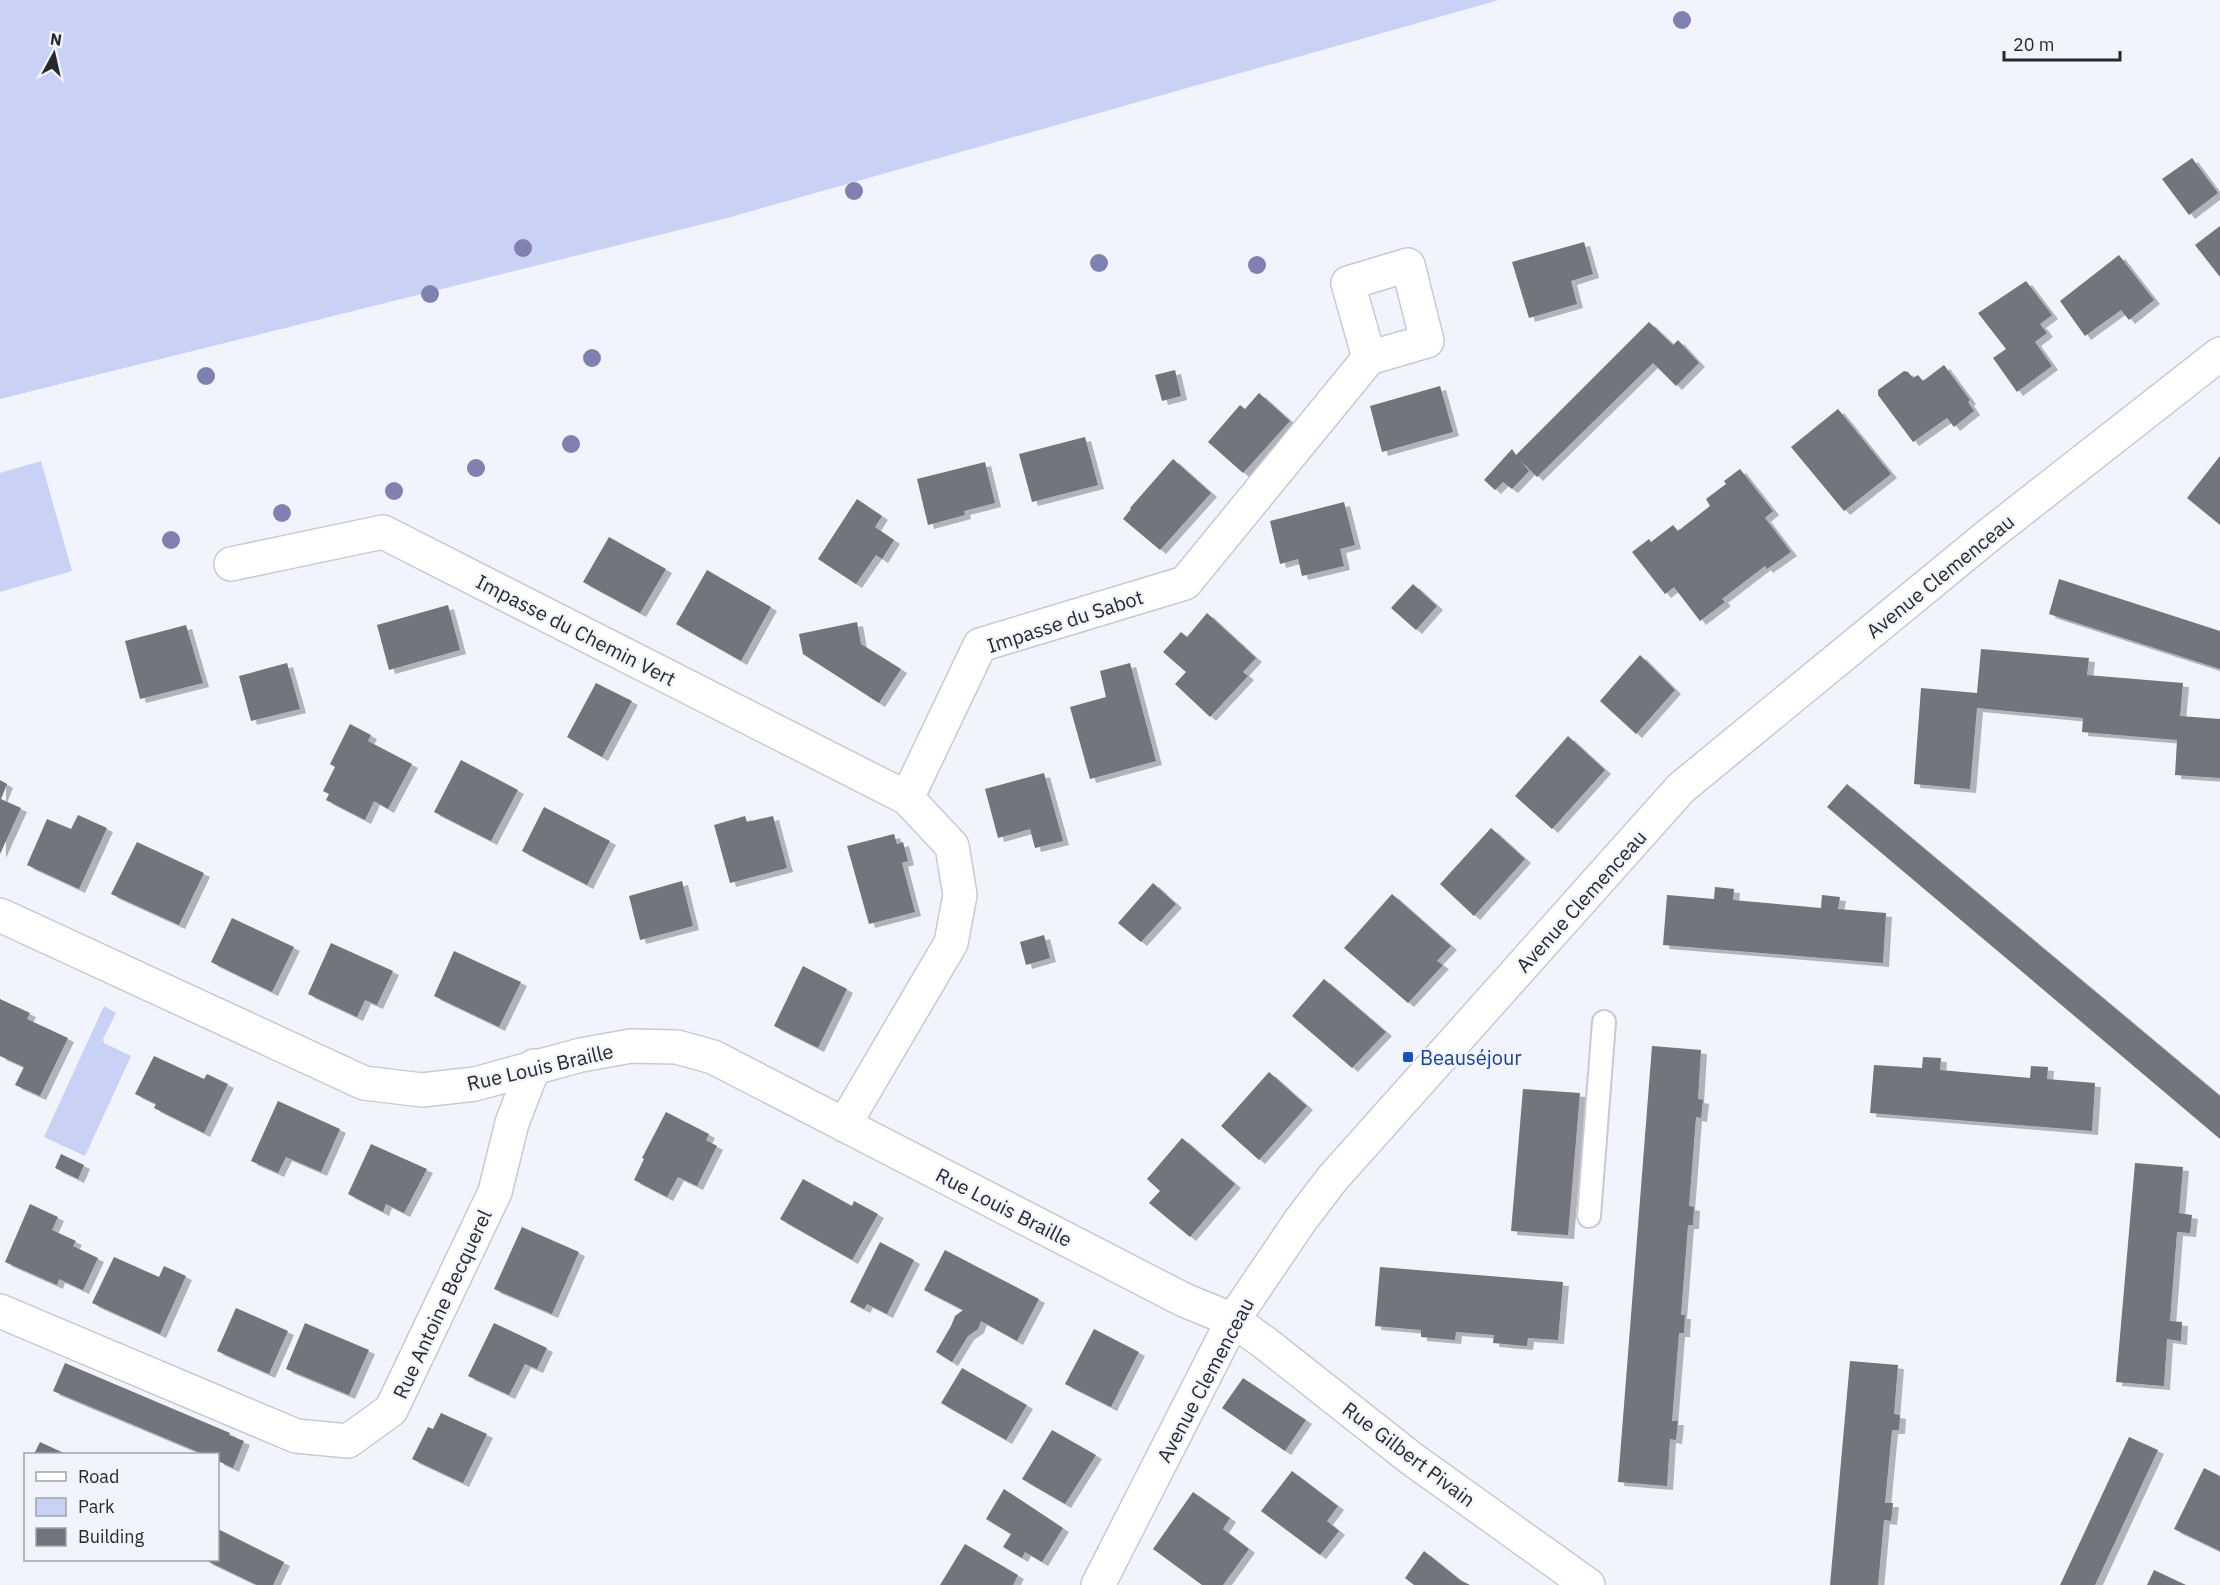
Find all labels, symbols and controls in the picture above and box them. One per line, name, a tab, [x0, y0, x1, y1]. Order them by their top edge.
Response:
north arrow	[24, 24, 84, 84]
scale bar	[2004, 24, 2120, 62]
text: N	[49, 28, 63, 50]
text: 20 m	[2013, 33, 2055, 56]
street label: Avenue Clemenceau	[1860, 508, 2020, 644]
street label: Impasse du Chemin Vert	[472, 568, 680, 692]
street label: Impasse du Sabot	[984, 583, 1146, 659]
street label: Avenue Clemenceau	[1510, 824, 1652, 978]
street label: Rue Louis Braille	[464, 1037, 616, 1097]
place label: Beauséjour	[1420, 1044, 1522, 1071]
marker: Beauséjour	[1401, 1050, 1415, 1064]
street label: Rue Louis Braille	[931, 1161, 1077, 1253]
street label: Rue Antoine Becquerel	[386, 1205, 498, 1403]
street label: Avenue Clemenceau	[1150, 1293, 1260, 1467]
street label: Rue Gilbert Pivain	[1337, 1395, 1481, 1513]
legend	[24, 1453, 219, 1561]
text: Road	[78, 1465, 119, 1488]
text: Park	[78, 1495, 115, 1518]
text: Building	[78, 1525, 145, 1548]

